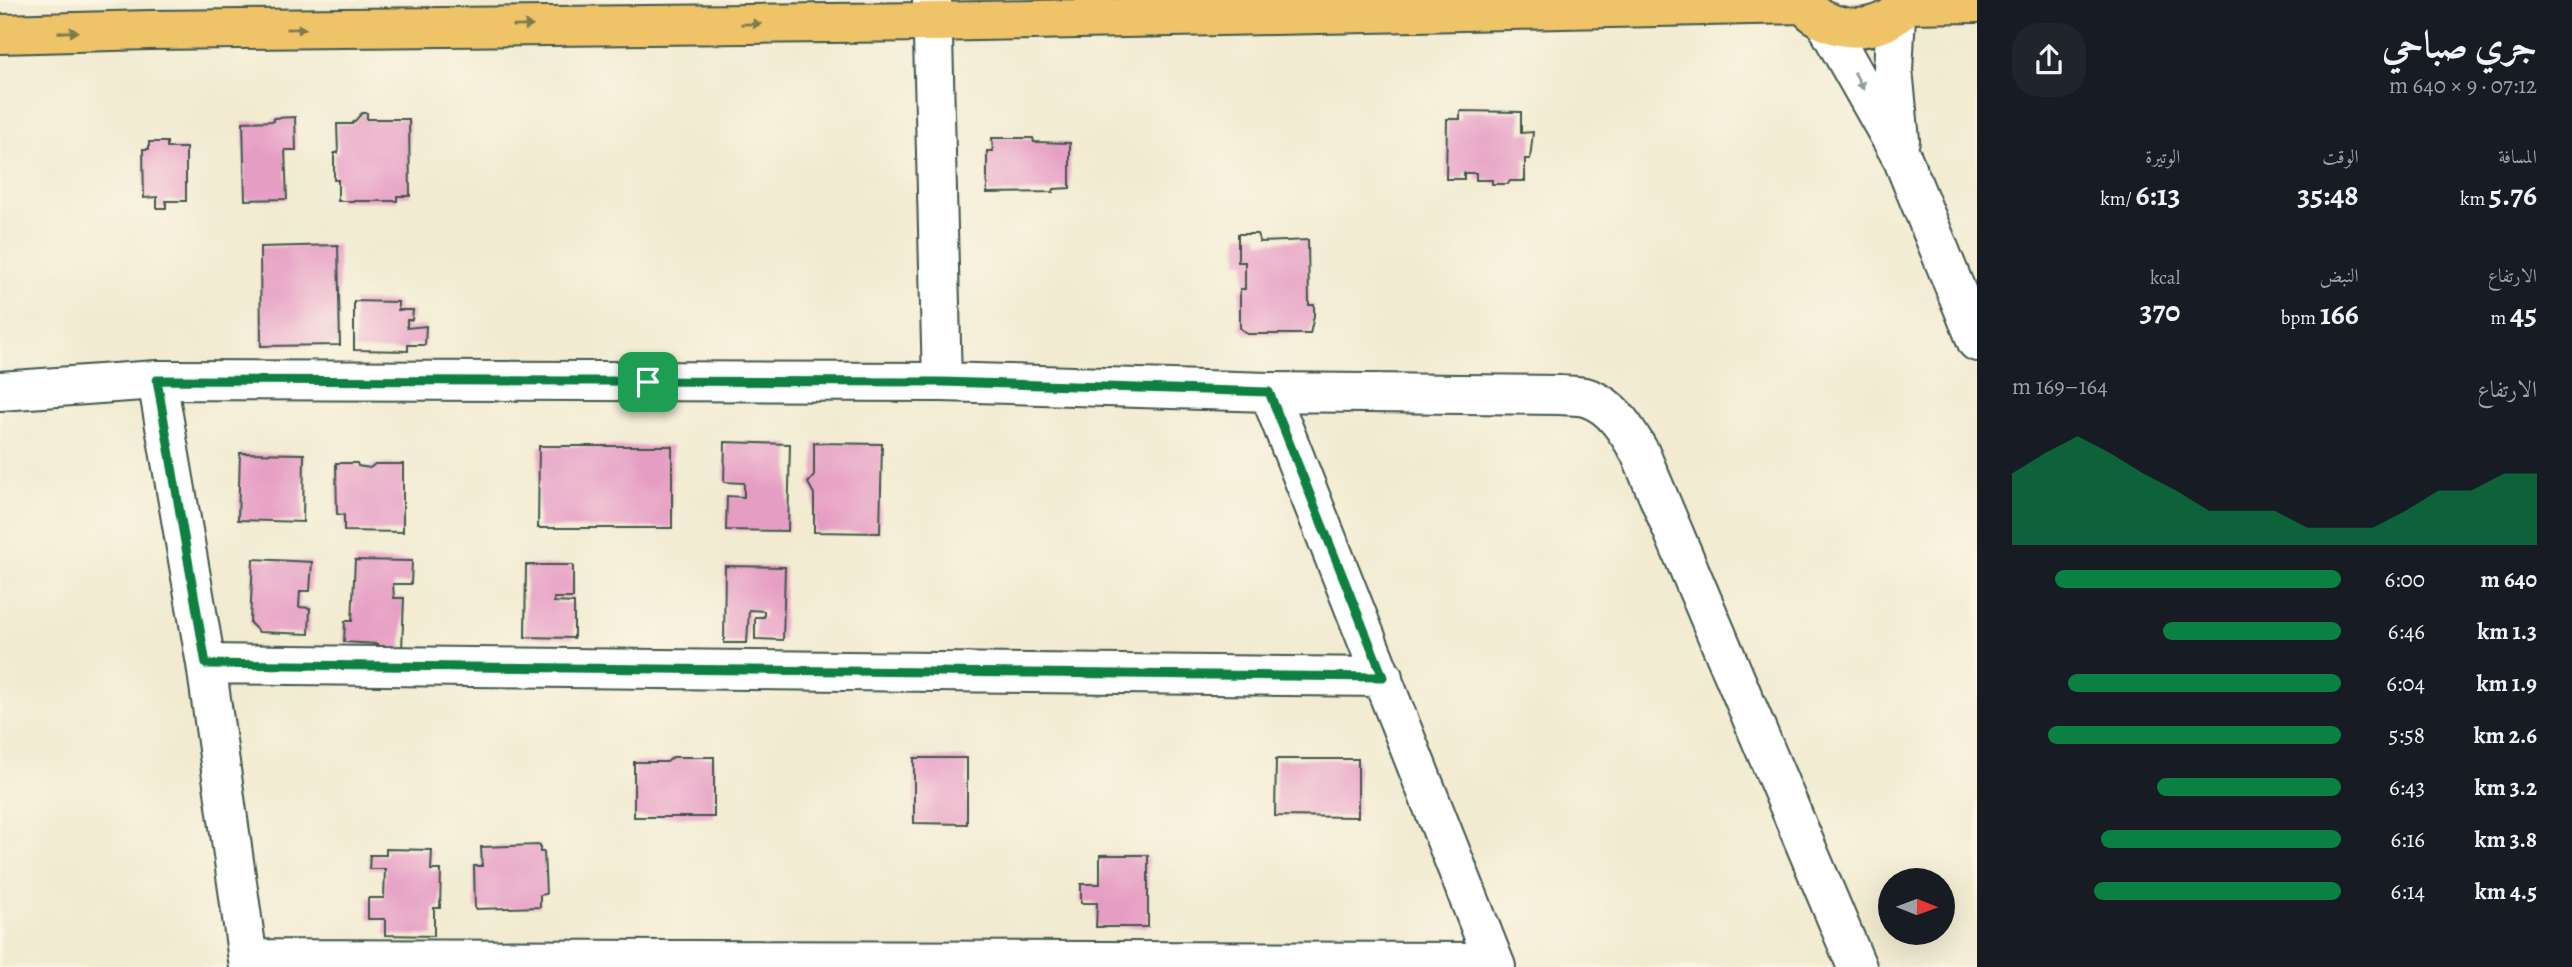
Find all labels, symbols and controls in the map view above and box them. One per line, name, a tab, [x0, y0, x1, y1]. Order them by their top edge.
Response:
one-way arrow	[740, 18, 762, 30]
text: جري صباحي	[2382, 18, 2537, 70]
one-way arrow	[512, 20, 534, 32]
one-way arrow	[285, 23, 307, 35]
button: share	[2012, 23, 2086, 97]
one-way arrow	[57, 27, 79, 38]
text: 07:12 · 9 × 640 m	[2389, 70, 2537, 101]
one-way arrow	[1853, 71, 1865, 91]
text: الوتيرة	[2145, 144, 2180, 170]
text: الوقت	[2322, 144, 2359, 170]
text: المسافة	[2498, 144, 2537, 170]
text: 6:13	[2136, 175, 2180, 215]
text: 35:48	[2297, 175, 2359, 215]
text: 5.76	[2489, 175, 2537, 215]
text: /km	[2100, 186, 2136, 212]
text: km	[2460, 186, 2489, 212]
text: النبض	[2320, 263, 2359, 289]
text: الارتفاع	[2488, 263, 2537, 289]
text: kcal	[2150, 265, 2180, 291]
text: 370	[2140, 291, 2180, 331]
text: 166	[2320, 294, 2359, 334]
text: 45	[2510, 294, 2537, 334]
text: bpm	[2281, 305, 2320, 331]
text: m	[2491, 305, 2510, 331]
pin	[618, 352, 678, 412]
icon: arrive	[629, 363, 667, 401]
text: 164–169 m	[2012, 371, 2108, 402]
text: الارتفاع	[2477, 374, 2537, 405]
text: 6:00	[2384, 564, 2425, 595]
text: 640 m	[2481, 564, 2537, 595]
text: 6:46	[2388, 616, 2425, 647]
text: 1.3 km	[2477, 616, 2537, 647]
text: 6:04	[2386, 668, 2425, 699]
text: 1.9 km	[2477, 668, 2537, 699]
text: 5:58	[2389, 720, 2425, 751]
text: 2.6 km	[2474, 720, 2537, 751]
text: 6:43	[2389, 772, 2425, 803]
text: 3.2 km	[2474, 772, 2537, 803]
text: 6:16	[2390, 824, 2425, 855]
text: 3.8 km	[2475, 824, 2537, 855]
north arrow	[1878, 868, 1955, 945]
map controls	[1878, 868, 1955, 945]
text: 6:14	[2391, 876, 2425, 907]
text: 4.5 km	[2475, 876, 2537, 907]

